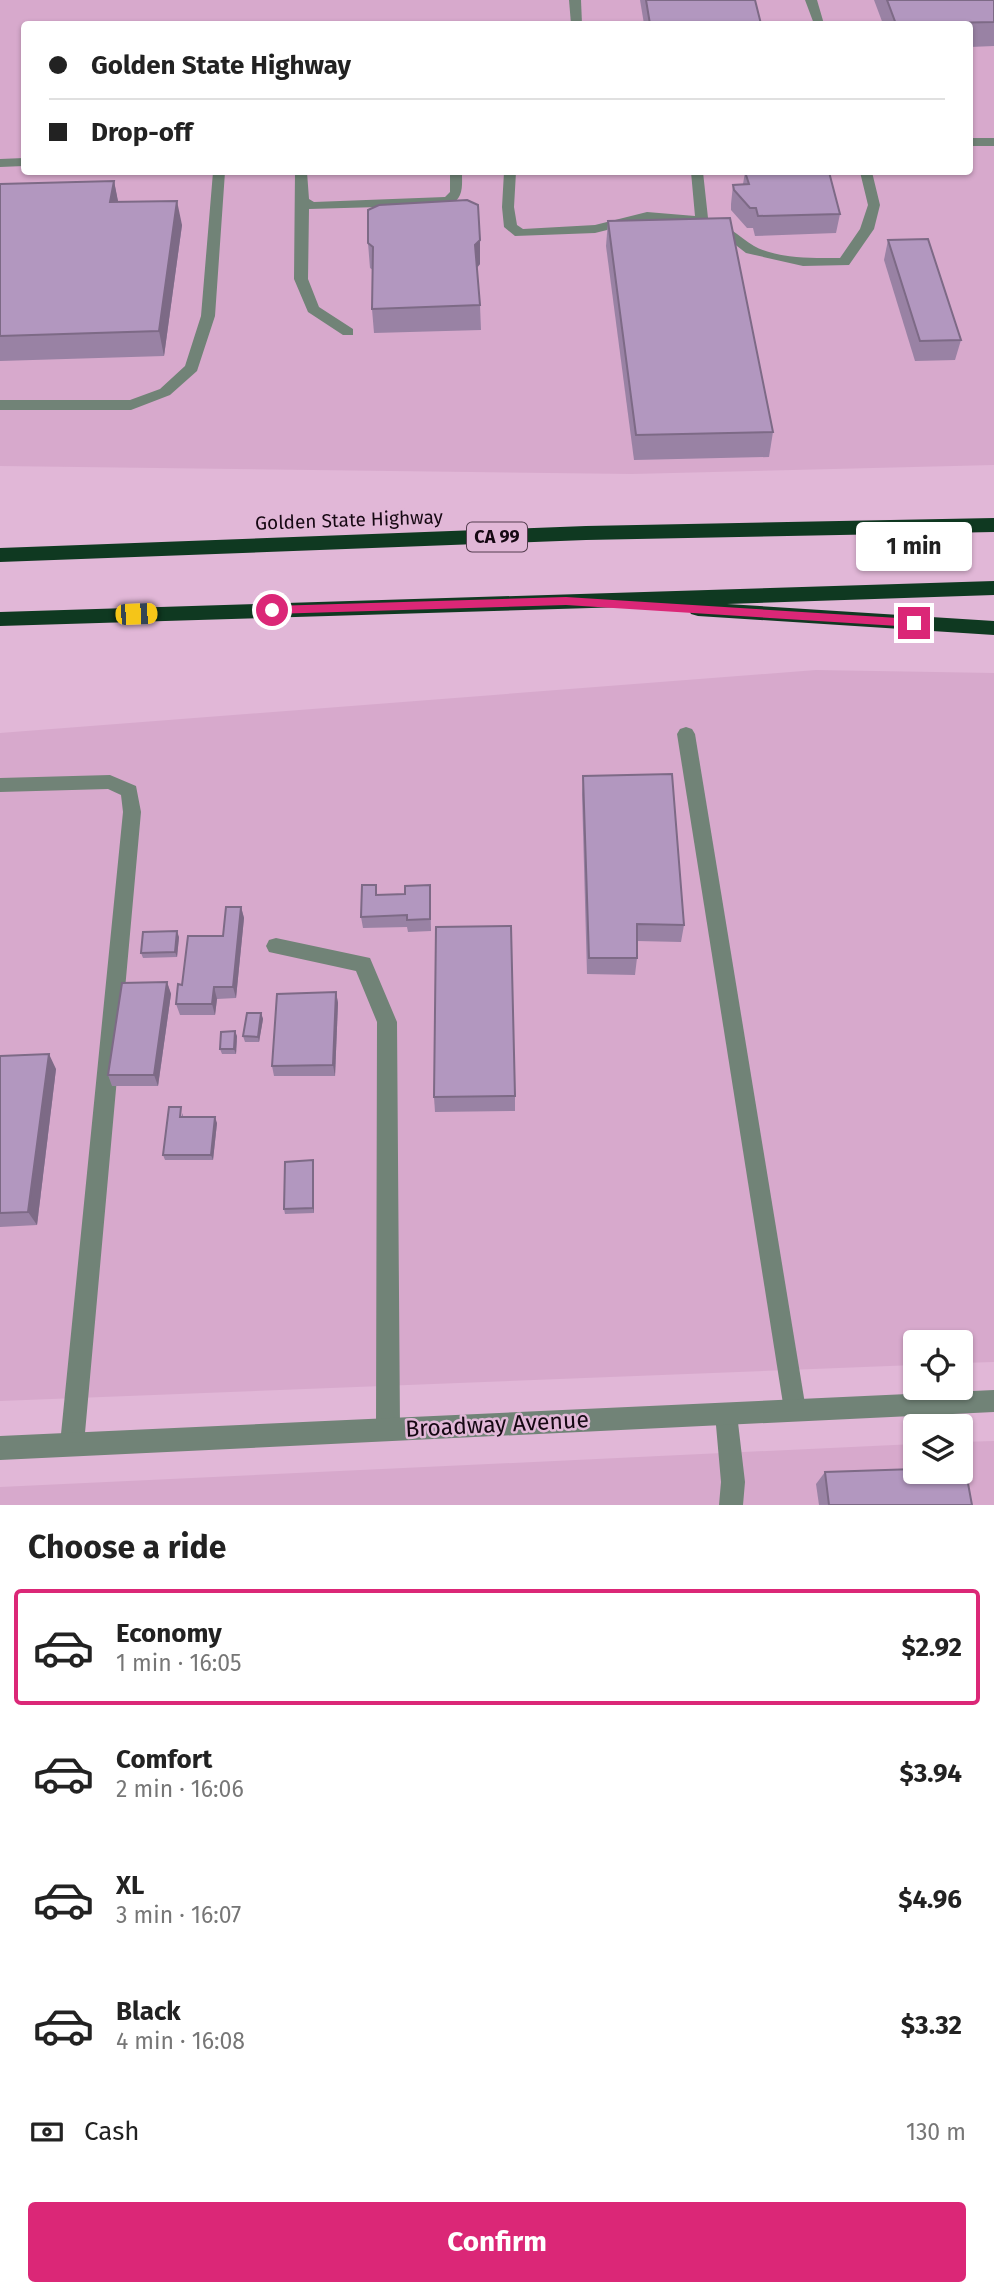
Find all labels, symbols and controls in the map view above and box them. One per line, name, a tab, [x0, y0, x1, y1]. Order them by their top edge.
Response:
text: Golden State Highway	[91, 50, 351, 81]
text: Drop-off	[91, 117, 193, 148]
street label: Golden State Highway	[255, 505, 444, 535]
road number: CA 99	[467, 522, 527, 552]
callout: 1 min	[856, 522, 972, 570]
text: 1 min	[886, 532, 942, 560]
route start	[256, 594, 288, 626]
car	[115, 603, 158, 625]
route end	[898, 607, 930, 639]
map controls	[903, 1330, 973, 1484]
button: locate	[903, 1330, 973, 1400]
street label: Broadway Avenue	[405, 1405, 589, 1443]
button: layers	[903, 1414, 973, 1484]
text: Choose a ride	[28, 1528, 226, 1566]
icon: car	[32, 1616, 95, 1679]
text: Economy	[116, 1618, 222, 1649]
text: $2.92	[901, 1632, 962, 1663]
text: 1 min · 16:05	[116, 1649, 242, 1677]
icon: car	[32, 1742, 95, 1805]
text: Comfort	[116, 1744, 212, 1775]
text: $3.94	[900, 1758, 962, 1789]
text: 2 min · 16:06	[116, 1775, 244, 1803]
icon: car	[32, 1868, 95, 1931]
text: XL	[116, 1870, 144, 1901]
text: $4.96	[898, 1884, 962, 1915]
text: 3 min · 16:07	[116, 1901, 241, 1929]
icon: car	[32, 1994, 95, 2057]
text: Black	[116, 1996, 181, 2027]
text: $3.32	[901, 2010, 962, 2041]
text: 4 min · 16:08	[116, 2027, 245, 2055]
icon: cash	[28, 2113, 66, 2151]
text: Cash	[84, 2116, 140, 2147]
text: 130 m	[906, 2118, 966, 2146]
button: Confirm	[28, 2202, 966, 2282]

